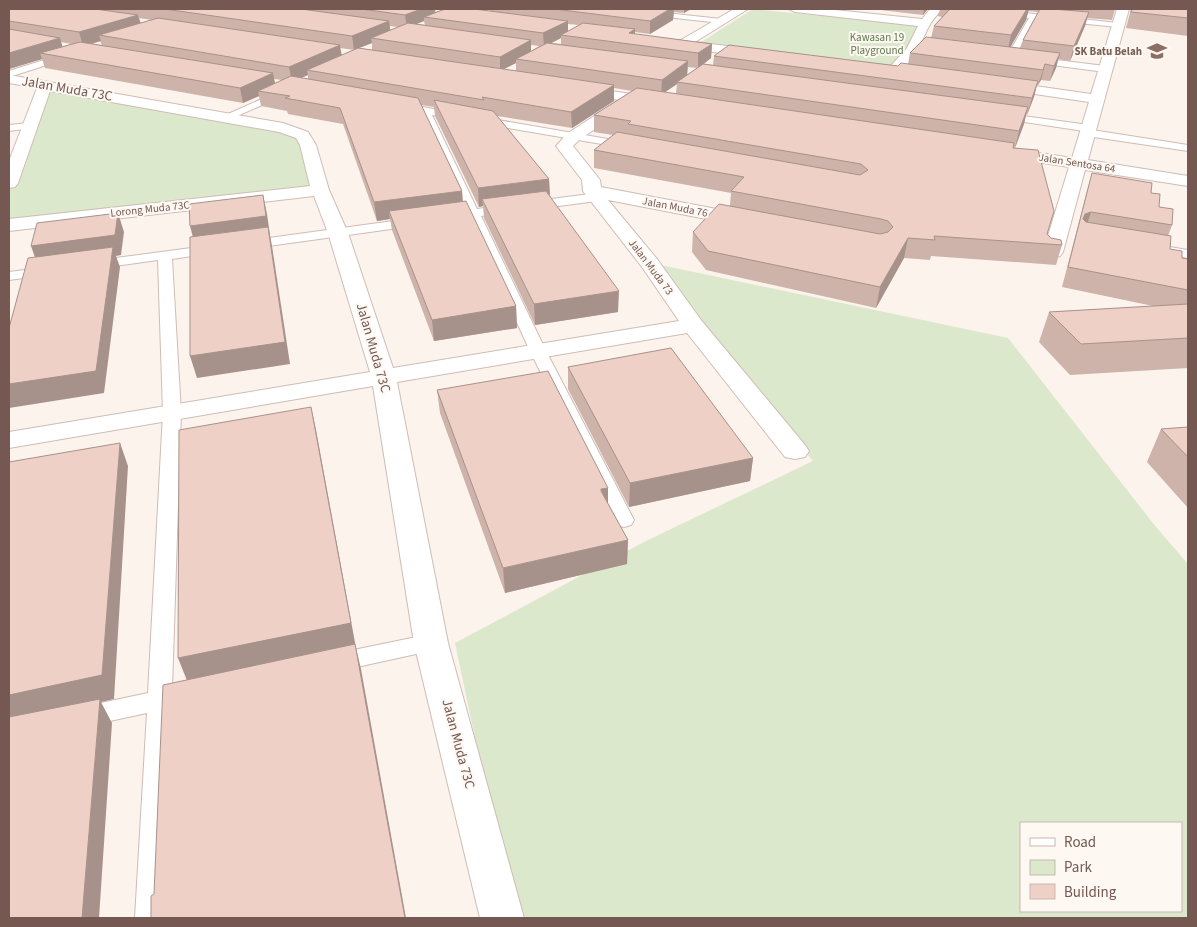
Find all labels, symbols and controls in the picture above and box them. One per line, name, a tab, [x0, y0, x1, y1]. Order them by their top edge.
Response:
park label: Kawasan 19 Playground	[850, 30, 904, 58]
school or university icon: SK Batu Belah	[1146, 40, 1168, 62]
place label: SK Batu Belah	[1074, 44, 1142, 59]
street label: Jalan Muda 73C	[20, 71, 114, 107]
street label: Jalan Sentosa 64	[1038, 150, 1117, 177]
street label: Jalan Muda 76	[641, 193, 709, 221]
street label: Lorong Muda 73C	[110, 197, 190, 221]
street label: Jalan Muda 73	[625, 236, 677, 298]
street label: Jalan Muda 73C	[351, 301, 395, 395]
street label: Jalan Muda 73C	[436, 697, 480, 791]
legend	[1020, 822, 1182, 912]
text: Road	[1064, 832, 1096, 853]
text: Park	[1064, 857, 1093, 878]
text: Building	[1064, 882, 1117, 903]

